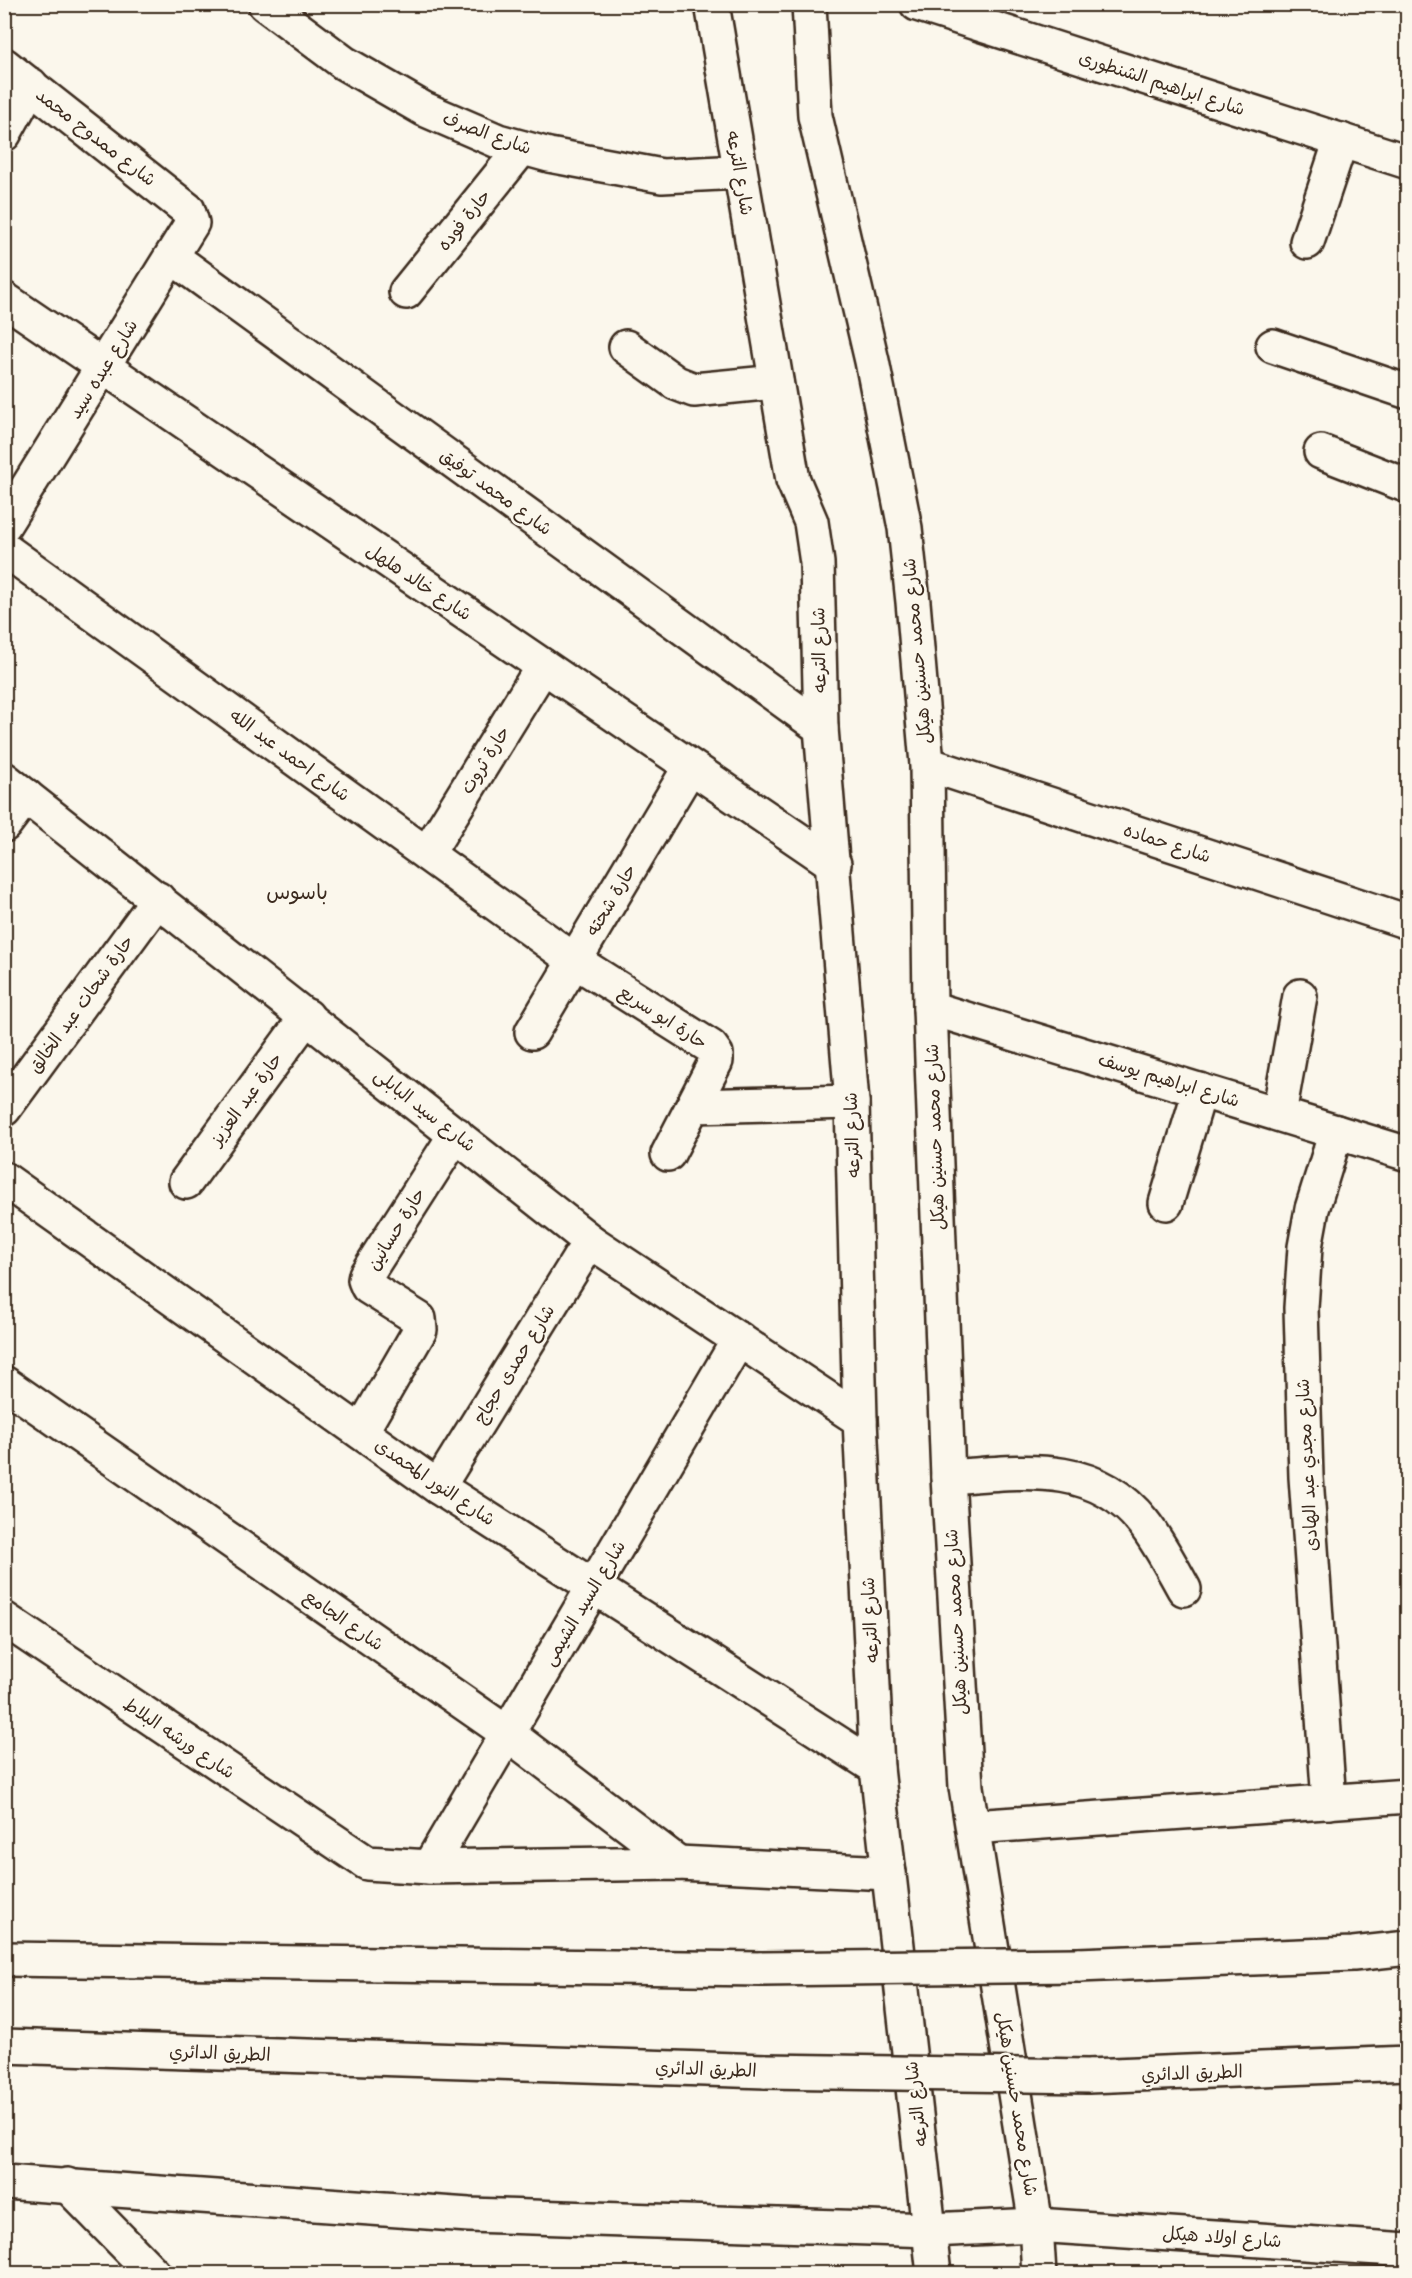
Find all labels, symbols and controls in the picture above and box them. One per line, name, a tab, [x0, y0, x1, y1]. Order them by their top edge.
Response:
street label: شارع ابراهيم الشنطورى	[1075, 42, 1249, 123]
street label: شارع ممدوح محمد	[31, 80, 163, 192]
street label: شارع الصرف	[439, 103, 536, 160]
street label: شارع الترعه	[721, 128, 762, 217]
street label: حارة فوده	[430, 182, 496, 256]
street label: شارع عبده سيد	[60, 313, 143, 423]
street label: شارع محمد توفيق	[435, 441, 559, 541]
street label: شارع خالد هلهل	[362, 535, 478, 626]
street label: شارع محمد حسنين هيكل	[894, 557, 937, 745]
street label: شارع الترعه	[803, 607, 832, 693]
street label: شارع احمد عبد الله	[225, 701, 357, 807]
street label: حارة ثروت	[452, 720, 515, 799]
street label: شارع حماده	[1120, 815, 1215, 868]
street label: حارة شحته	[578, 858, 642, 940]
district label: باسوس	[266, 874, 328, 906]
street label: حارة شحات عبد الخالق	[20, 928, 139, 1078]
street label: حارة ابو سريع	[613, 977, 714, 1055]
street label: شارع محمد حسنين هيكل	[917, 1043, 950, 1231]
street label: شارع ابراهيم يوسف	[1095, 1044, 1244, 1115]
street label: حارة عبد العزيز	[201, 1046, 288, 1152]
street label: شارع سيد البابلى	[369, 1060, 483, 1157]
street label: شارع الترعه	[836, 1092, 865, 1178]
street label: حارة حسانين	[359, 1182, 431, 1275]
street label: شارع حمدى حجاج	[465, 1298, 560, 1428]
street label: شارع مجدي عبد الهادى	[1287, 1378, 1325, 1552]
street label: شارع النور المحمدى	[370, 1430, 502, 1531]
street label: شارع محمد حسنين هيكل	[936, 1528, 973, 1716]
street label: شارع السيد الشيمى	[534, 1534, 631, 1670]
street label: شارع الترعه	[853, 1577, 884, 1664]
street label: شارع الجامع	[299, 1581, 390, 1657]
street label: شارع ورشه البلاط	[118, 1689, 241, 1784]
street label: شارع محمد حسنين هيكل	[991, 2010, 1046, 2198]
street label: الطريق الدائري	[169, 2036, 271, 2068]
street label: الطريق الدائري	[655, 2052, 757, 2084]
street label: الطريق الدائري	[1141, 2056, 1243, 2088]
street label: شارع الترعه	[896, 2060, 933, 2148]
street label: شارع اولاد هيكل	[1162, 2218, 1283, 2253]

